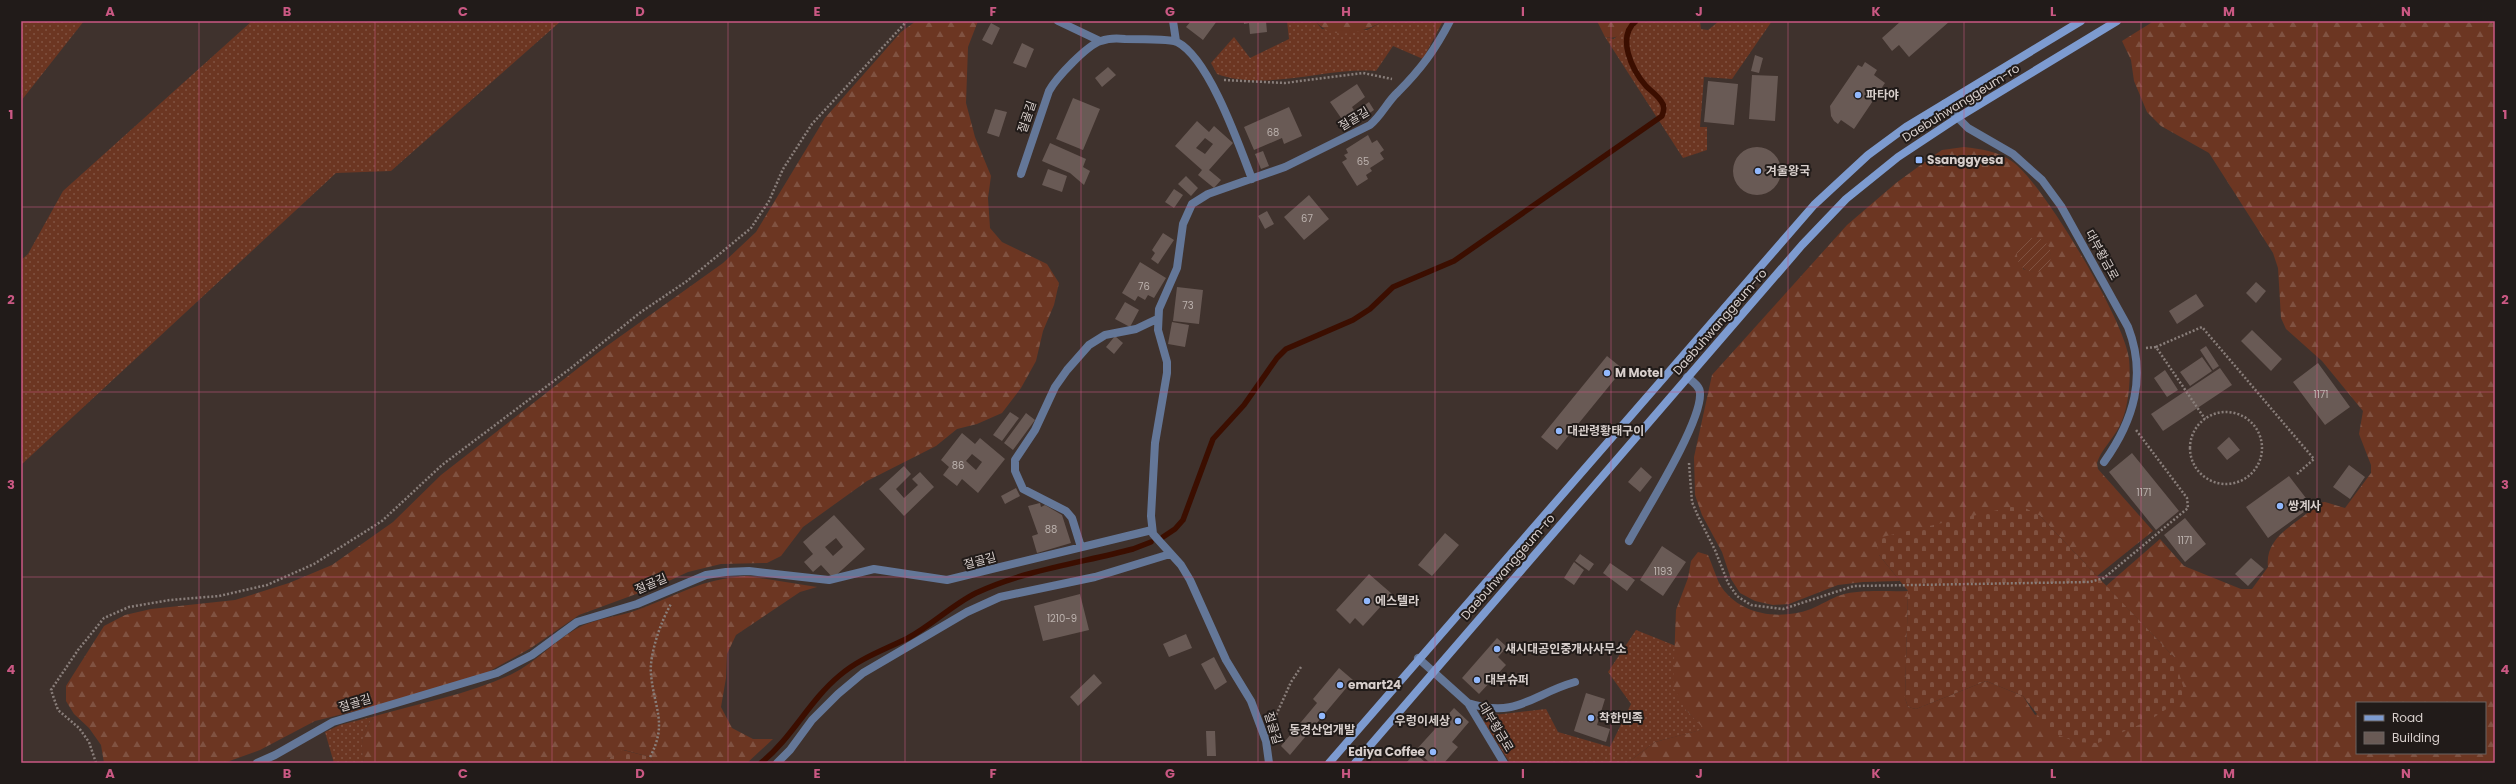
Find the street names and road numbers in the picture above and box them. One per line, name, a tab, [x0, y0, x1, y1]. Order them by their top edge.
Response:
street label: Daebuhwanggeum-ro	[1899, 59, 2023, 146]
street label: 절골길	[1013, 98, 1040, 135]
street label: 절골길	[1335, 103, 1372, 134]
street label: 대부황금로	[2082, 226, 2123, 283]
street label: Daebuhwanggeum-ro	[1669, 265, 1771, 378]
street label: Daebuhwanggeum-ro	[1457, 510, 1559, 623]
street label: 절골길	[962, 548, 998, 573]
street label: 절골길	[632, 569, 669, 598]
street label: 절골길	[337, 690, 373, 715]
street label: 대부황금로	[1475, 699, 1518, 755]
street label: 절골길	[1261, 710, 1286, 746]

